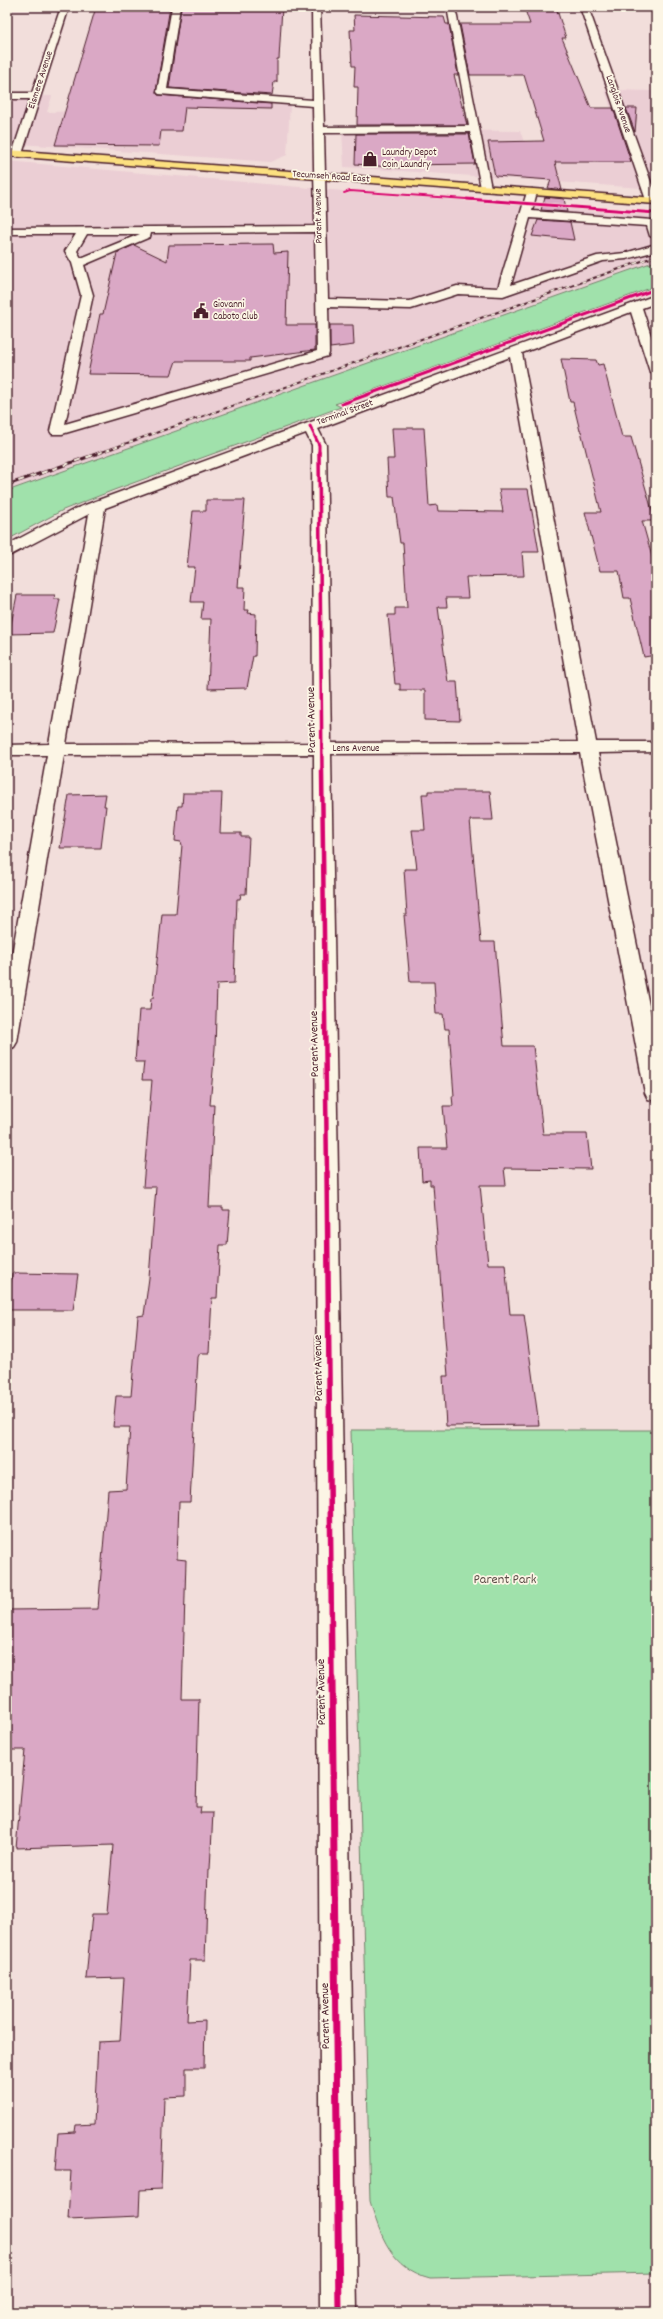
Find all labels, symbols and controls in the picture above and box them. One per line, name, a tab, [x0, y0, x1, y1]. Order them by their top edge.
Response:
street label: Elsmere Avenue	[25, 49, 57, 111]
street label: Langlois Avenue	[602, 73, 635, 135]
place label: Laundry Depot Coin Laundry	[382, 146, 437, 172]
shop icon: Laundry Depot Coin Laundry	[361, 150, 379, 168]
street label: Tecumseh Road East	[292, 167, 370, 187]
street label: Parent Avenue	[312, 188, 326, 244]
place label: Giovanni Caboto Club	[213, 298, 258, 324]
public building icon: Giovanni Caboto Club	[192, 302, 210, 320]
street label: Terminal Street	[315, 396, 375, 430]
street label: Parent Avenue	[303, 687, 321, 753]
street label: Lens Avenue	[333, 742, 380, 756]
street label: Parent Avenue	[306, 1011, 324, 1077]
street label: Parent Avenue	[310, 1335, 328, 1401]
park label: Parent Park	[474, 1570, 537, 1590]
street label: Parent Avenue	[313, 1659, 331, 1725]
street label: Parent Avenue	[317, 1983, 335, 2049]

